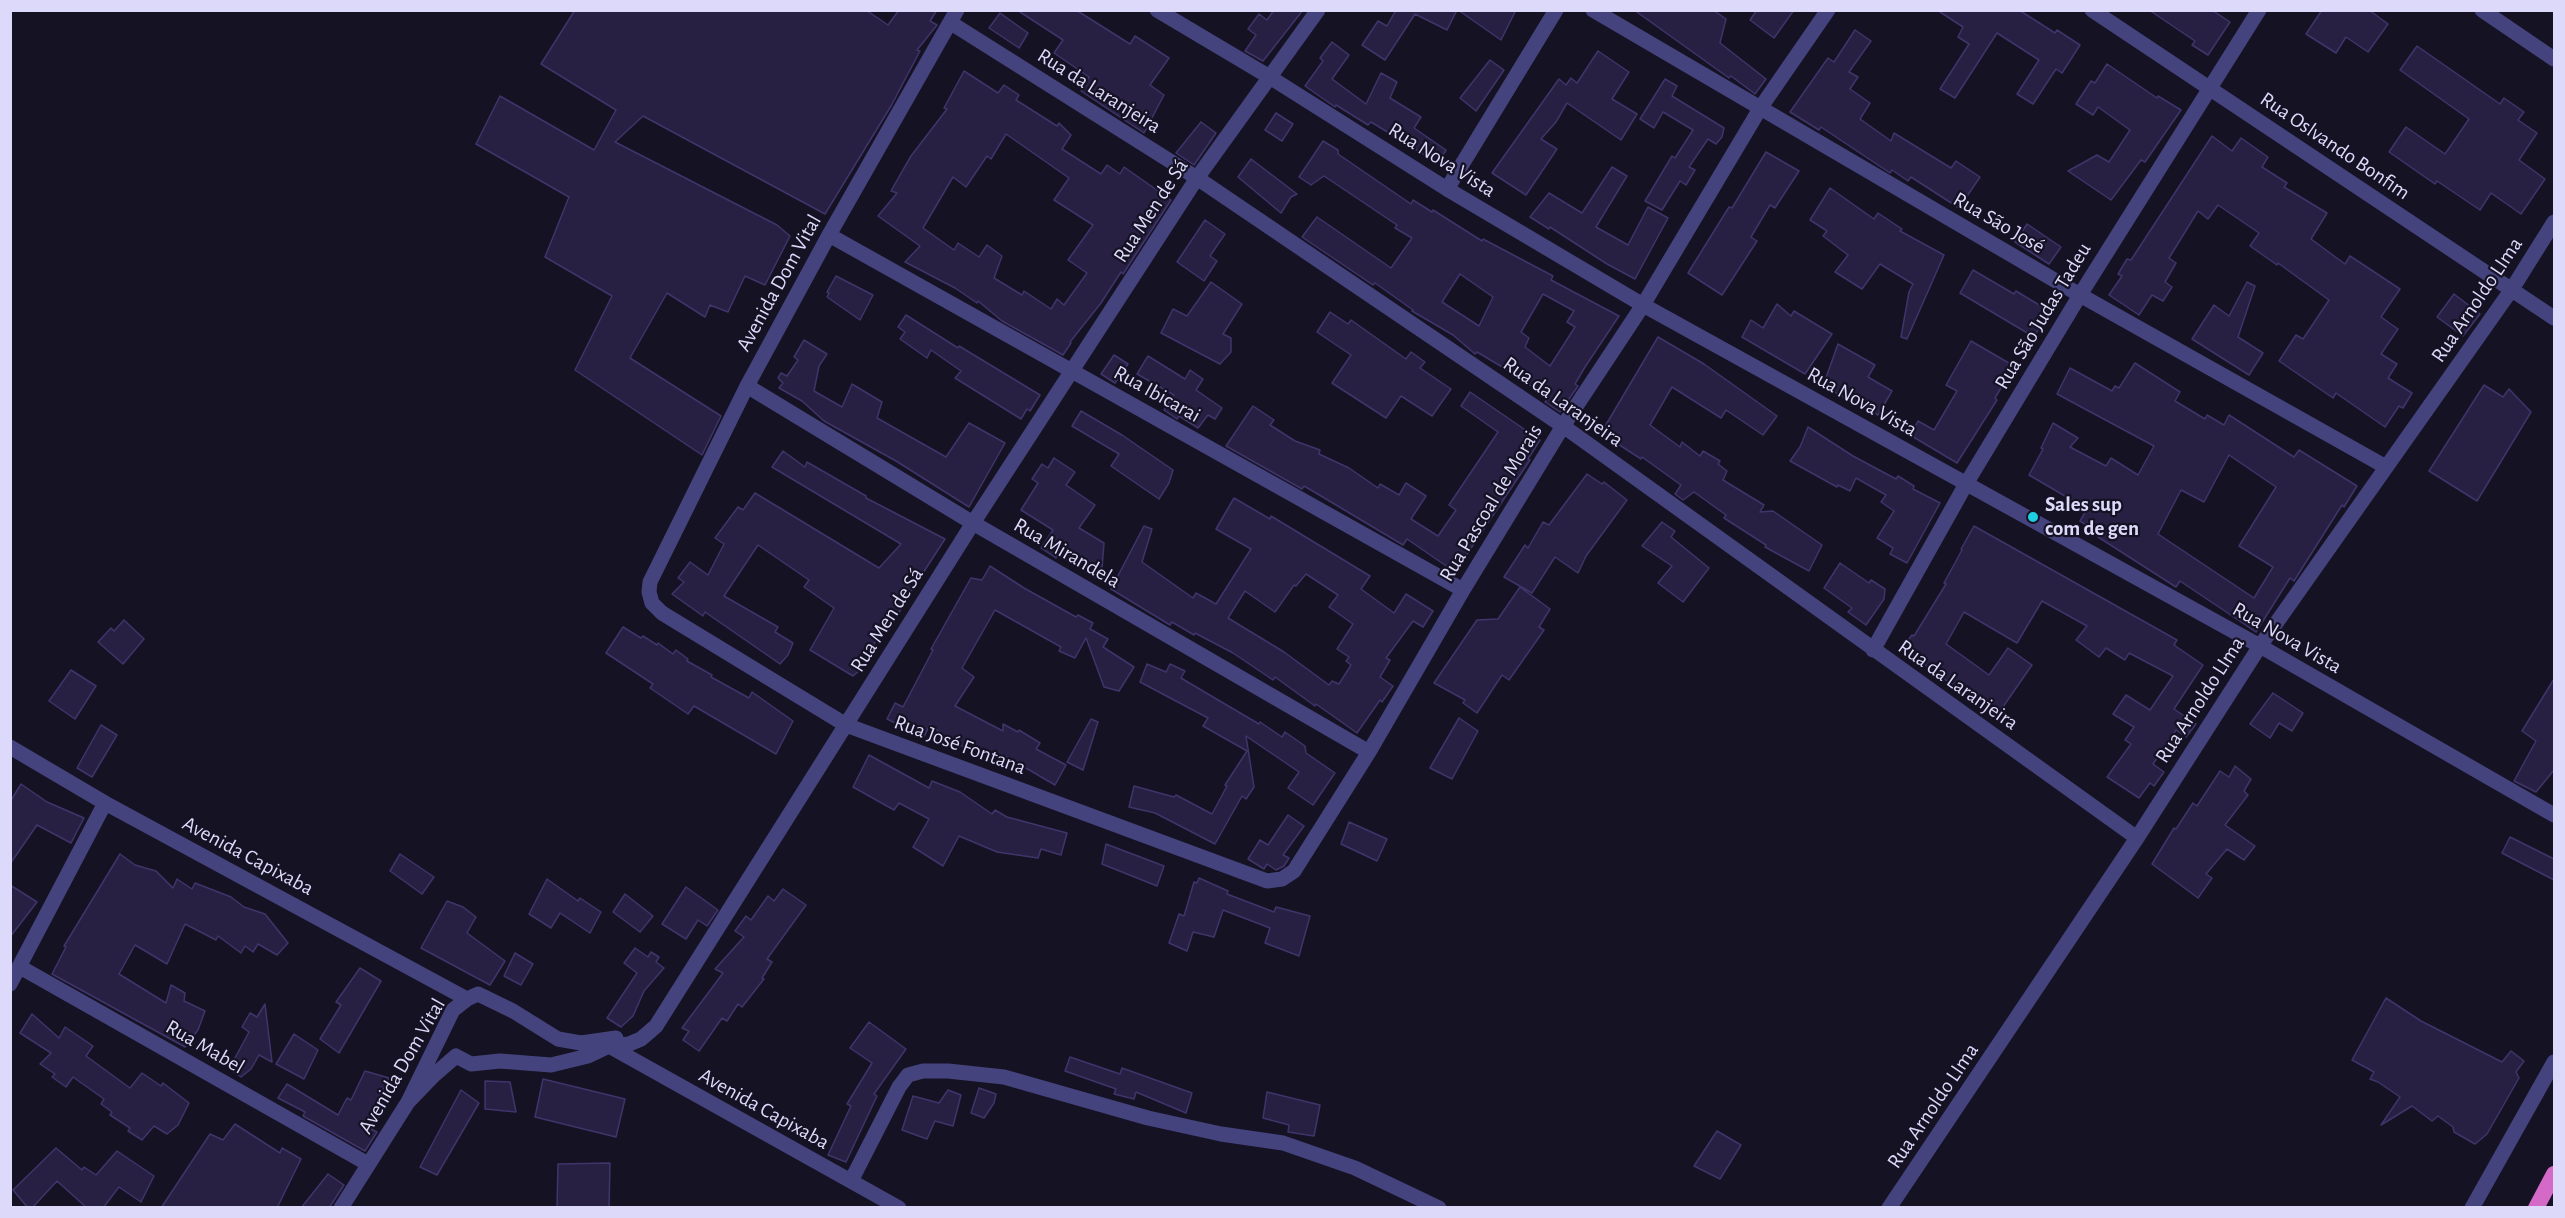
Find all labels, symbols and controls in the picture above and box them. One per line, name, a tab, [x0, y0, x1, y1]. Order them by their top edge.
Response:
street label: Rua da Laranjeira	[1033, 43, 1165, 139]
street label: Rua Oslvando Bonfim	[2255, 87, 2415, 205]
street label: Rua Nova Vista	[1384, 117, 1500, 203]
street label: Rua Men de Sá	[1108, 154, 1194, 268]
street label: Rua São José	[1949, 187, 2049, 259]
street label: Avenida Dom Vital	[731, 210, 827, 356]
street label: Rua Arnoldo LIma	[2426, 233, 2528, 367]
street label: Rua São Judas Tadeu	[1989, 238, 2097, 394]
street label: Rua da Laranjeira	[1498, 351, 1628, 453]
street label: Rua Ibicarai	[1109, 360, 1205, 428]
street label: Rua Nova Vista	[1803, 361, 1921, 443]
street label: Rua Pascoal de Morais	[1434, 420, 1548, 586]
place label: Sales sup com de gen	[2045, 492, 2139, 542]
marker: Sales sup com de gen	[2026, 510, 2040, 524]
street label: Rua Mirandela	[1009, 512, 1125, 594]
street label: Rua Men de Sá	[845, 563, 929, 677]
street label: Rua Nova Vista	[2228, 597, 2346, 679]
street label: Rua Arnoldo LIma	[2150, 632, 2250, 768]
street label: Rua da Laranjeira	[1893, 634, 2023, 736]
street label: Rua José Fontana	[891, 709, 1029, 781]
street label: Avenida Capixaba	[178, 811, 318, 901]
street label: Avenida Dom Vital	[353, 994, 451, 1138]
street label: Rua Mabel	[161, 1014, 249, 1080]
street label: Rua Arnoldo LIma	[1882, 1039, 1984, 1173]
street label: Avenida Capixaba	[694, 1063, 834, 1155]

